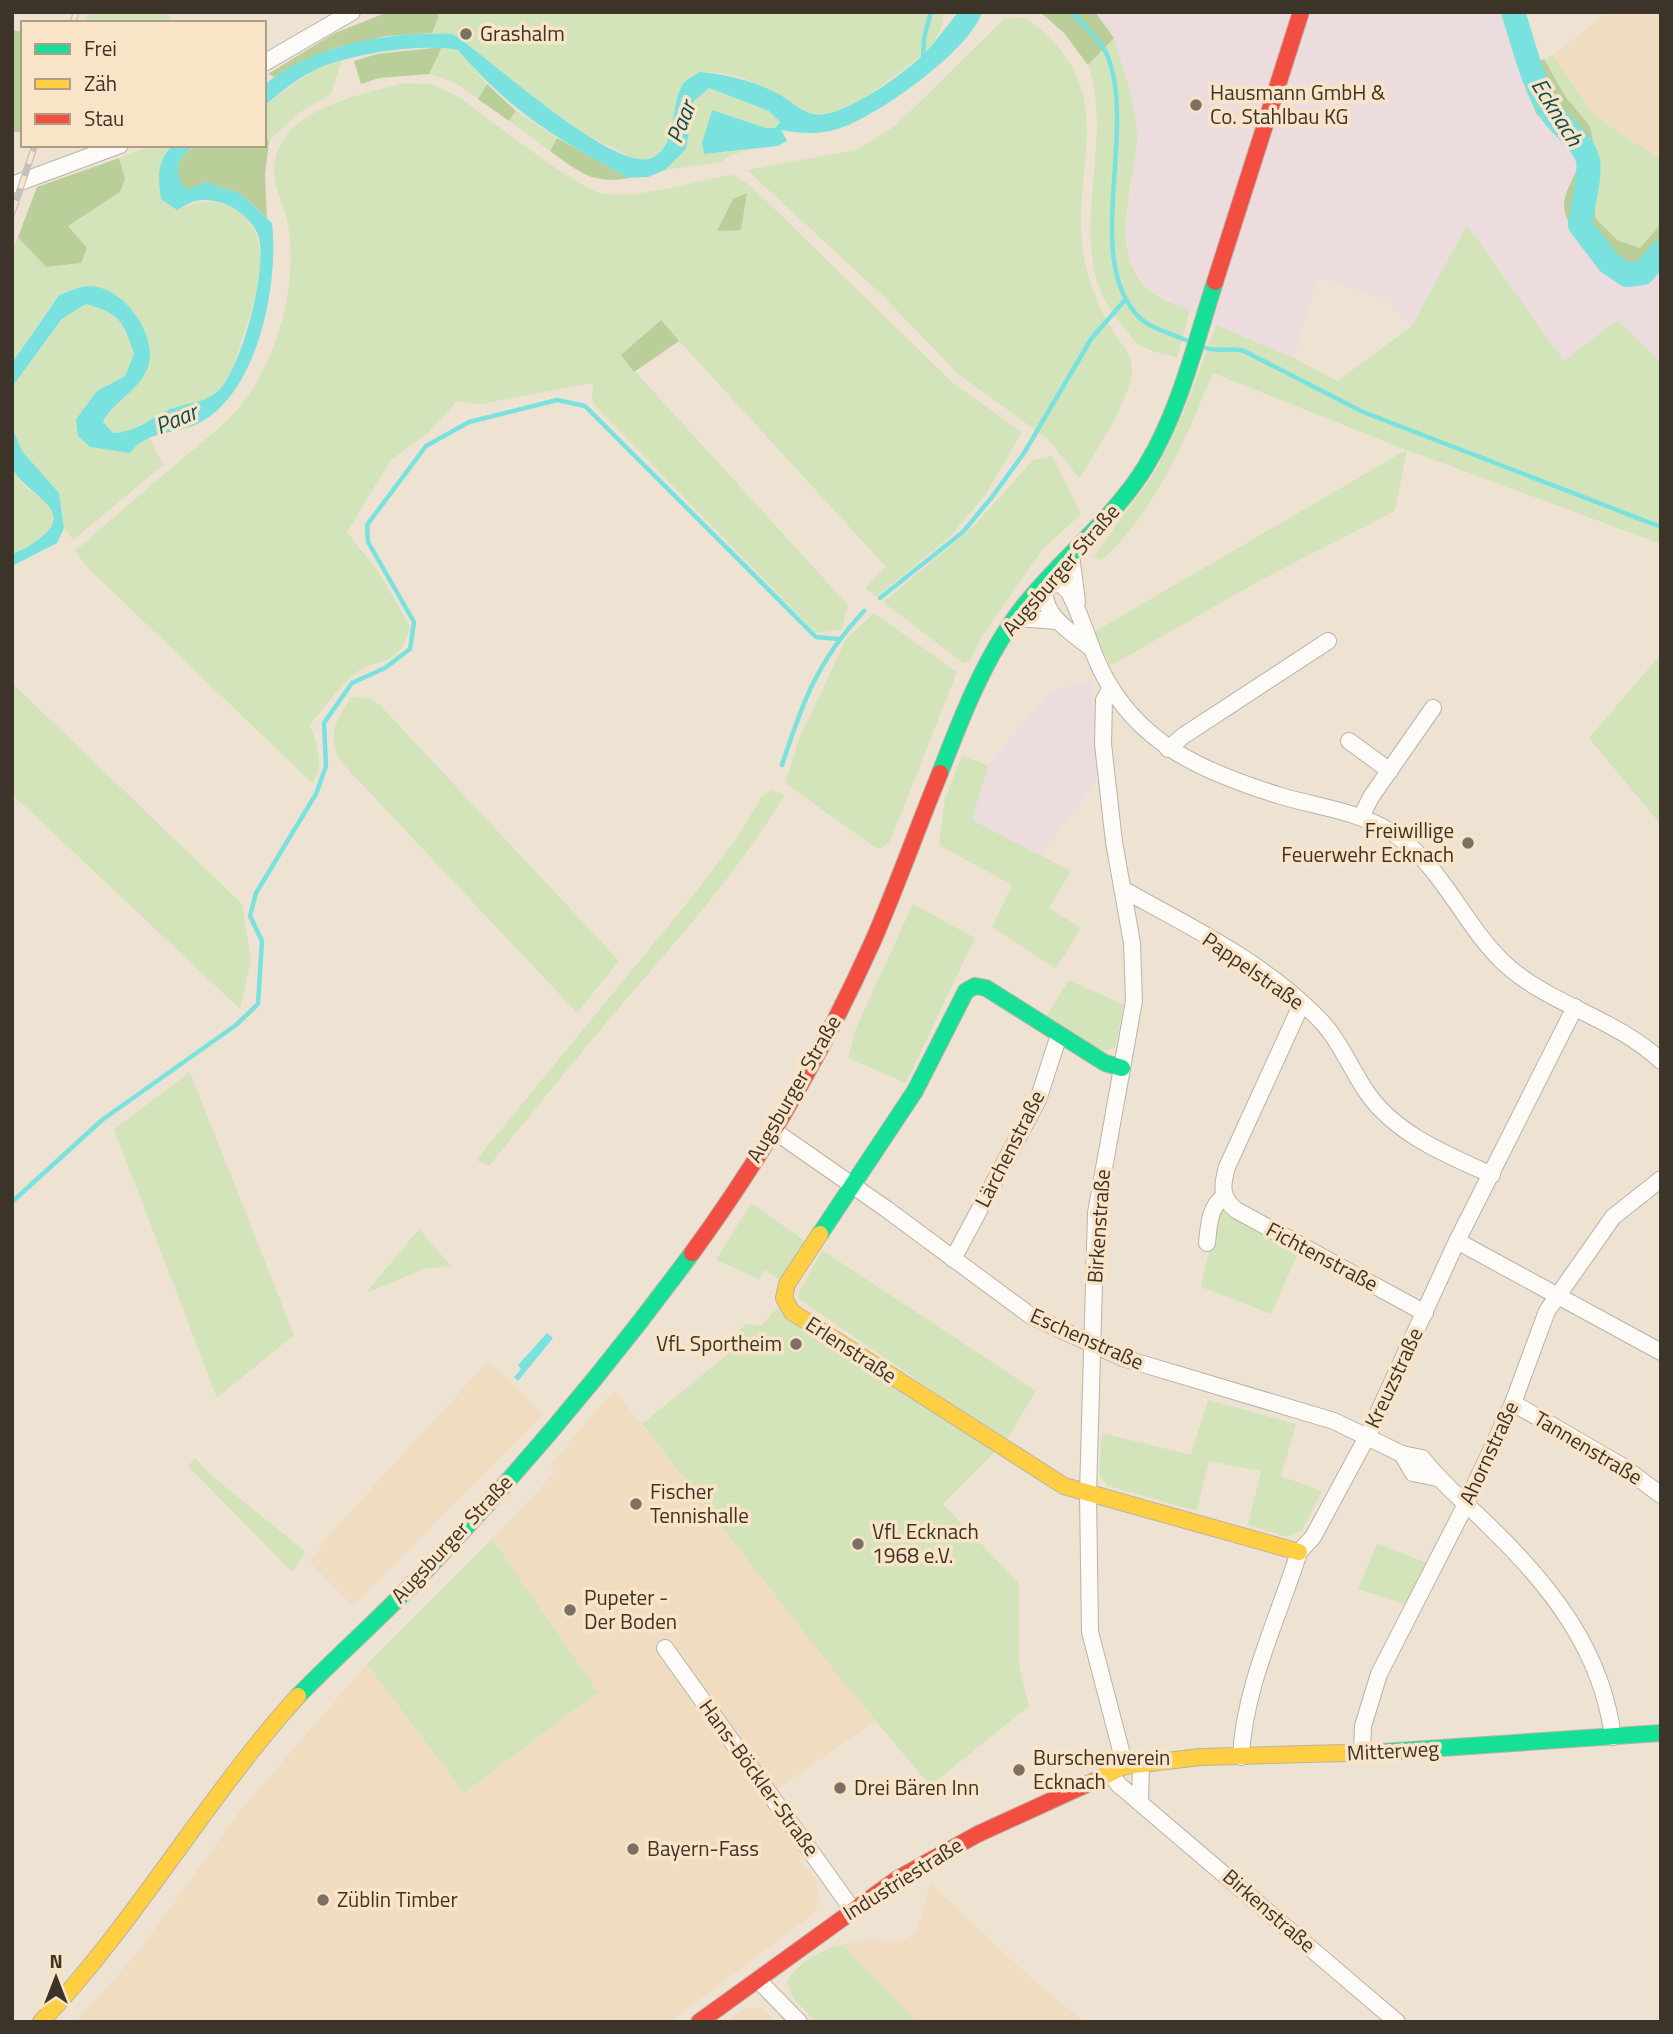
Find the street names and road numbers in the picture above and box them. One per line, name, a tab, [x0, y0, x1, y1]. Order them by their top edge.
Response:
street label: Augsburger Straße	[994, 496, 1127, 642]
street label: Pappelstraße	[1196, 923, 1311, 1017]
street label: Augsburger Straße	[738, 1009, 848, 1168]
street label: Lärchenstraße	[966, 1084, 1052, 1213]
street label: Birkenstraße	[1078, 1168, 1118, 1284]
street label: Fichtenstraße	[1261, 1213, 1384, 1299]
street label: Eschenstraße	[1026, 1299, 1149, 1377]
street label: Erlenstraße	[800, 1308, 904, 1391]
street label: Kreuzstraße	[1356, 1322, 1430, 1433]
street label: Ahornstraße	[1450, 1396, 1526, 1510]
street label: Tannenstraße	[1528, 1402, 1649, 1492]
street label: Augsburger Straße	[383, 1467, 520, 1610]
street label: Hans-Böckler-Straße	[692, 1692, 828, 1863]
street label: Mitterweg	[1346, 1732, 1440, 1768]
street label: Industriestraße	[836, 1829, 969, 1928]
street label: Birkenstraße	[1216, 1861, 1323, 1960]

